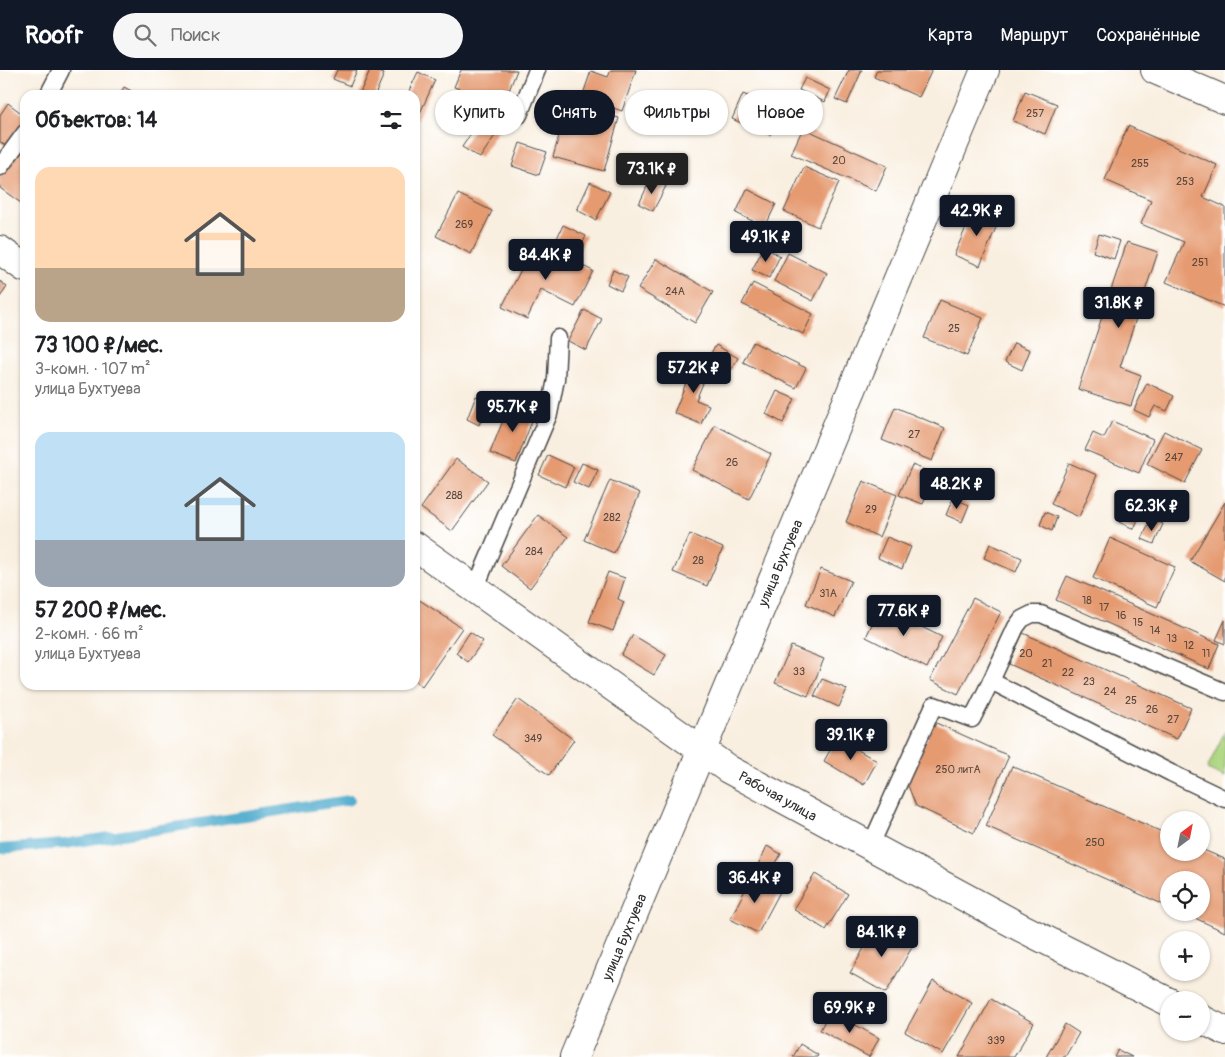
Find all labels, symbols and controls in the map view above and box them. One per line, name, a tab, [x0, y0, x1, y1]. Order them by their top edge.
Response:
search box	[113, 13, 463, 58]
text: Roofr	[25, 21, 83, 50]
icon: search	[131, 21, 159, 49]
text: Поиск	[171, 23, 221, 47]
text: Карта	[928, 24, 972, 47]
text: Маршрут	[1000, 24, 1068, 47]
text: Сохранённые	[1096, 24, 1200, 47]
chip: Купить	[435, 90, 524, 135]
chip: Снять	[534, 90, 615, 135]
chip: Фильтры	[625, 90, 728, 135]
chip: Новое	[738, 90, 823, 135]
icon: filters	[377, 106, 405, 134]
text: Объектов: 14	[35, 107, 157, 134]
house number: 257	[1026, 107, 1044, 120]
pin: 73.1K ₽	[606, 152, 698, 195]
house number: 20	[832, 154, 846, 167]
house number: 255	[1131, 157, 1149, 170]
text: 73.1K ₽	[627, 159, 677, 179]
house number: 253	[1176, 175, 1194, 188]
pin: 42.9K ₽	[931, 194, 1023, 237]
icon: home	[175, 199, 265, 289]
text: 42.9K ₽	[951, 201, 1003, 221]
house number: 269	[455, 218, 473, 231]
pin: 49.1K ₽	[720, 220, 812, 263]
text: 49.1K ₽	[741, 227, 791, 247]
pin: 84.4K ₽	[500, 238, 592, 281]
text: 84.4K ₽	[520, 245, 572, 265]
house number: 251	[1192, 256, 1208, 269]
house number: 24А	[665, 285, 685, 298]
pin: 31.8K ₽	[1073, 286, 1165, 329]
text: 31.8K ₽	[1094, 293, 1144, 313]
house number: 25	[948, 322, 960, 335]
text: 73 100 ₽/мес.	[35, 332, 163, 359]
pin: 57.2K ₽	[648, 352, 740, 394]
text: 57.2K ₽	[668, 358, 720, 378]
text: 3-комн. · 107 m²	[35, 359, 151, 379]
text: улица Бухтуева	[35, 379, 141, 399]
pin: 95.7K ₽	[467, 390, 559, 433]
text: 95.7K ₽	[487, 397, 539, 417]
house number: 27	[908, 428, 920, 441]
house number: 247	[1165, 451, 1183, 464]
house number: 26	[726, 456, 738, 469]
icon: home	[175, 464, 265, 554]
pin: 48.2K ₽	[911, 468, 1003, 510]
text: 48.2K ₽	[931, 474, 983, 494]
house number: 288	[445, 489, 463, 502]
pin: 62.3K ₽	[1106, 490, 1198, 532]
text: 62.3K ₽	[1125, 496, 1179, 516]
house number: 29	[865, 503, 877, 516]
house number: 282	[603, 511, 621, 524]
street label: улица Бухтуева	[754, 517, 806, 610]
house number: 284	[525, 545, 544, 558]
house number: 28	[692, 554, 704, 567]
house number: 31А	[819, 587, 837, 600]
pin: 77.6K ₽	[858, 594, 950, 637]
house number: 18	[1082, 594, 1092, 607]
text: 57 200 ₽/мес.	[35, 597, 167, 624]
text: 77.6K ₽	[878, 601, 930, 621]
house number: 17	[1099, 601, 1109, 614]
house number: 16	[1116, 609, 1126, 622]
house number: 15	[1133, 616, 1143, 629]
text: 2-комн. · 66 m²	[35, 624, 144, 644]
house number: 14	[1150, 624, 1161, 637]
house number: 13	[1167, 632, 1177, 645]
house number: 12	[1184, 639, 1194, 652]
text: улица Бухтуева	[35, 644, 141, 664]
house number: 20	[1019, 647, 1033, 660]
house number: 11	[1202, 647, 1210, 660]
house number: 21	[1042, 657, 1052, 670]
house number: 33	[793, 665, 805, 678]
house number: 22	[1062, 666, 1074, 679]
house number: 23	[1083, 675, 1095, 688]
house number: 24	[1104, 685, 1117, 698]
house number: 25	[1125, 694, 1137, 707]
house number: 26	[1146, 703, 1158, 716]
house number: 27	[1167, 713, 1179, 726]
pin: 39.1K ₽	[805, 718, 897, 761]
text: 39.1K ₽	[826, 725, 876, 745]
house number: 349	[524, 732, 542, 745]
house number: 250 литА	[935, 763, 981, 776]
street label: Рабочая улица	[736, 768, 820, 825]
north arrow	[1160, 811, 1210, 861]
map controls	[1160, 811, 1210, 1041]
house number: 250	[1085, 836, 1105, 849]
pin: 36.4K ₽	[709, 862, 801, 904]
text: 36.4K ₽	[728, 868, 782, 888]
button: locate	[1160, 871, 1210, 921]
street label: улица Бухтуева	[598, 891, 650, 984]
pin: 84.1K ₽	[836, 916, 928, 958]
text: 84.1K ₽	[857, 922, 907, 942]
button: +	[1160, 931, 1210, 981]
button: −	[1160, 991, 1210, 1041]
pin: 69.9K ₽	[804, 992, 896, 1034]
text: 69.9K ₽	[824, 998, 876, 1018]
house number: 339	[987, 1034, 1005, 1047]

